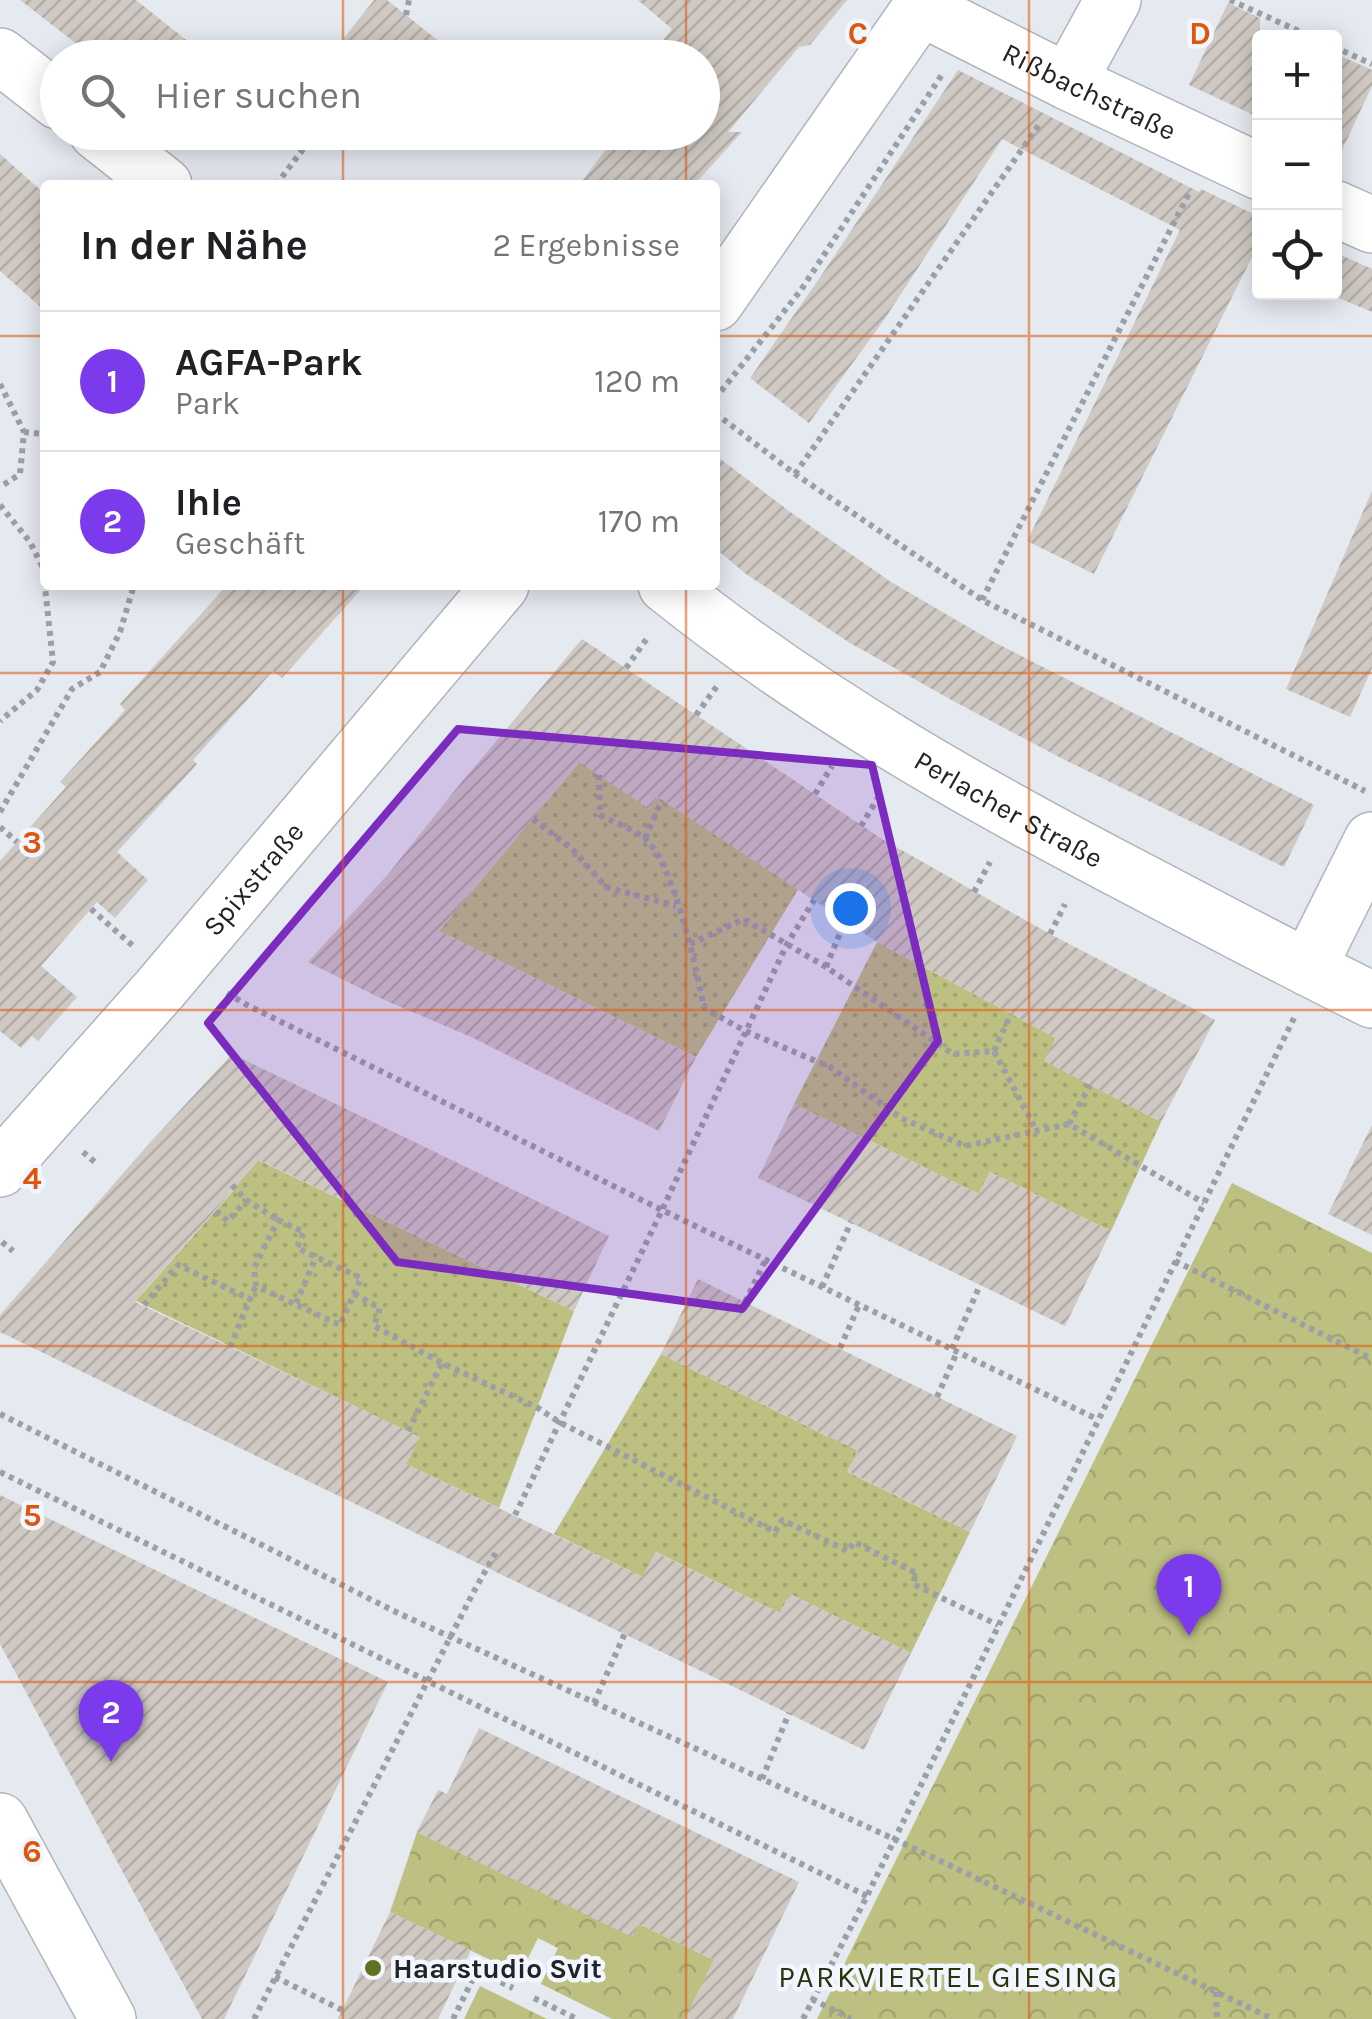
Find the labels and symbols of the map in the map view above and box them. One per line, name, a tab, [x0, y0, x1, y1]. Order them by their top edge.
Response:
text: C	[848, 15, 868, 52]
text: D	[1189, 15, 1211, 52]
street label: Rißbachstraße	[997, 36, 1181, 147]
street label: Perlacher Straße	[908, 744, 1108, 875]
street label: Spixstraße	[196, 816, 311, 943]
text: 3	[22, 824, 42, 861]
your location	[825, 883, 876, 934]
text: 4	[22, 1160, 42, 1197]
text: 5	[23, 1497, 41, 1534]
pin: 1	[1156, 1554, 1222, 1636]
pin: 2	[78, 1680, 144, 1762]
text: 6	[22, 1833, 42, 1870]
place label: Haarstudio Svit	[393, 1952, 602, 1985]
marker: Haarstudio Svit	[362, 1957, 384, 1979]
district label: PARKVIERTEL GIESING	[778, 1959, 1120, 1995]

